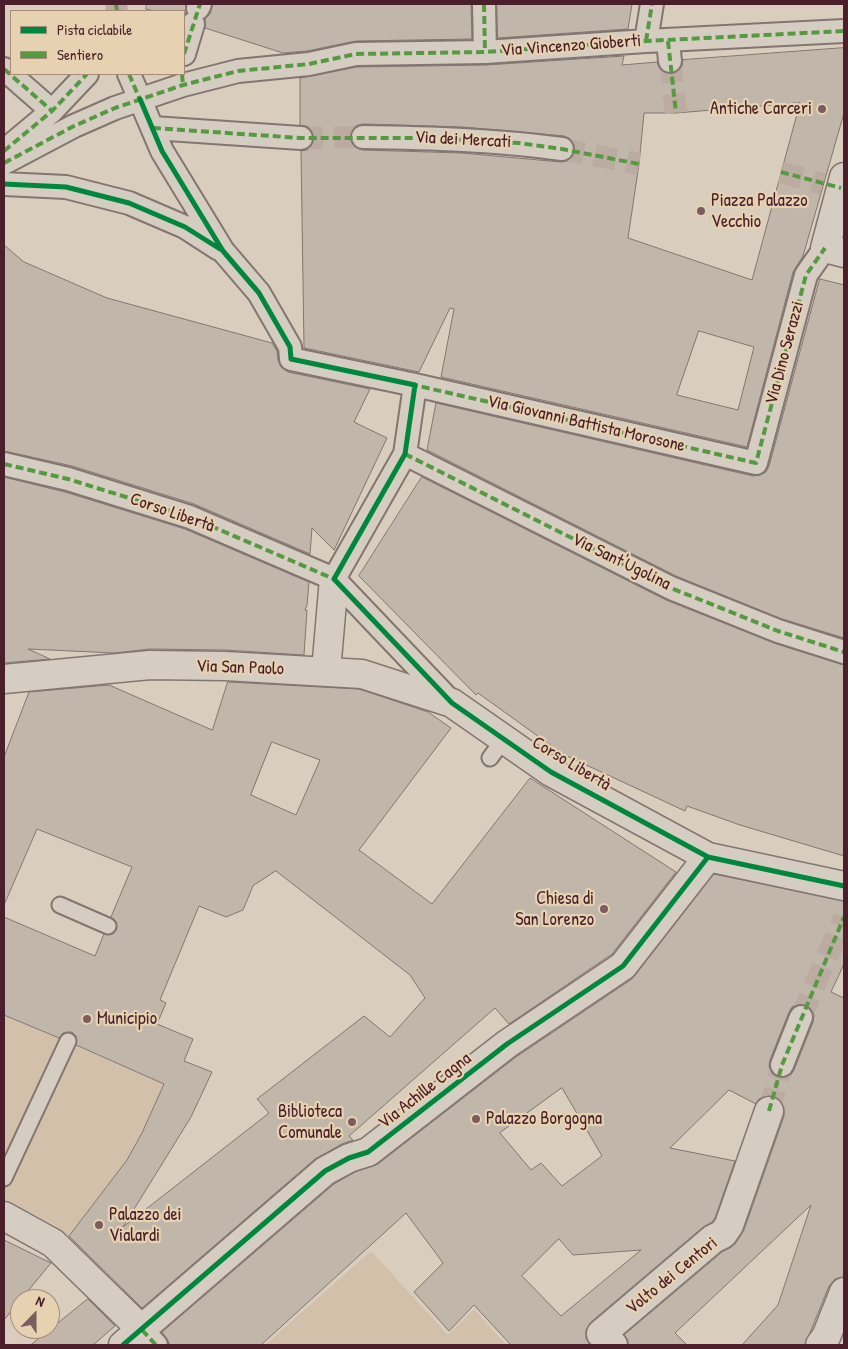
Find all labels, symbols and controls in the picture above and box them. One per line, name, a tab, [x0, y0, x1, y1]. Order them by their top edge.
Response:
legend	[10, 10, 185, 75]
text: Pista ciclabile	[57, 19, 132, 40]
street label: Via Vincenzo Gioberti	[500, 30, 642, 62]
text: Sentiero	[57, 44, 103, 65]
place label: Antiche Carceri	[710, 98, 812, 120]
marker: Antiche Carceri	[816, 103, 828, 115]
street label: Via dei Mercati	[414, 127, 512, 153]
place label: Piazza Palazzo Vecchio	[711, 190, 808, 232]
marker: Piazza Palazzo Vecchio	[695, 205, 707, 217]
street label: Via Dino Serazzi	[761, 299, 809, 407]
street label: Via Giovanni Battista Morosone	[485, 391, 687, 457]
street label: Corso Libertà	[127, 488, 217, 538]
street label: Via Sant'Ugolina	[568, 529, 674, 595]
street label: Via San Paolo	[196, 656, 284, 680]
street label: Corso Libertà	[528, 732, 614, 796]
place label: Chiesa di San Lorenzo	[515, 888, 594, 931]
marker: Chiesa di San Lorenzo	[598, 903, 610, 915]
place label: Municipio	[97, 1008, 157, 1030]
marker: Municipio	[81, 1013, 93, 1025]
street label: Via Achille Cagna	[374, 1048, 476, 1134]
place label: Biblioteca Comunale	[278, 1101, 342, 1144]
place label: Palazzo Borgogna	[486, 1108, 602, 1130]
marker: Palazzo Borgogna	[470, 1113, 482, 1125]
marker: Biblioteca Comunale	[346, 1116, 358, 1128]
place label: Palazzo dei Vialardi	[109, 1204, 182, 1246]
marker: Palazzo dei Vialardi	[93, 1219, 105, 1231]
street label: Volto dei Centori	[622, 1232, 722, 1320]
north arrow	[10, 1289, 60, 1339]
text: N	[33, 1290, 47, 1311]

